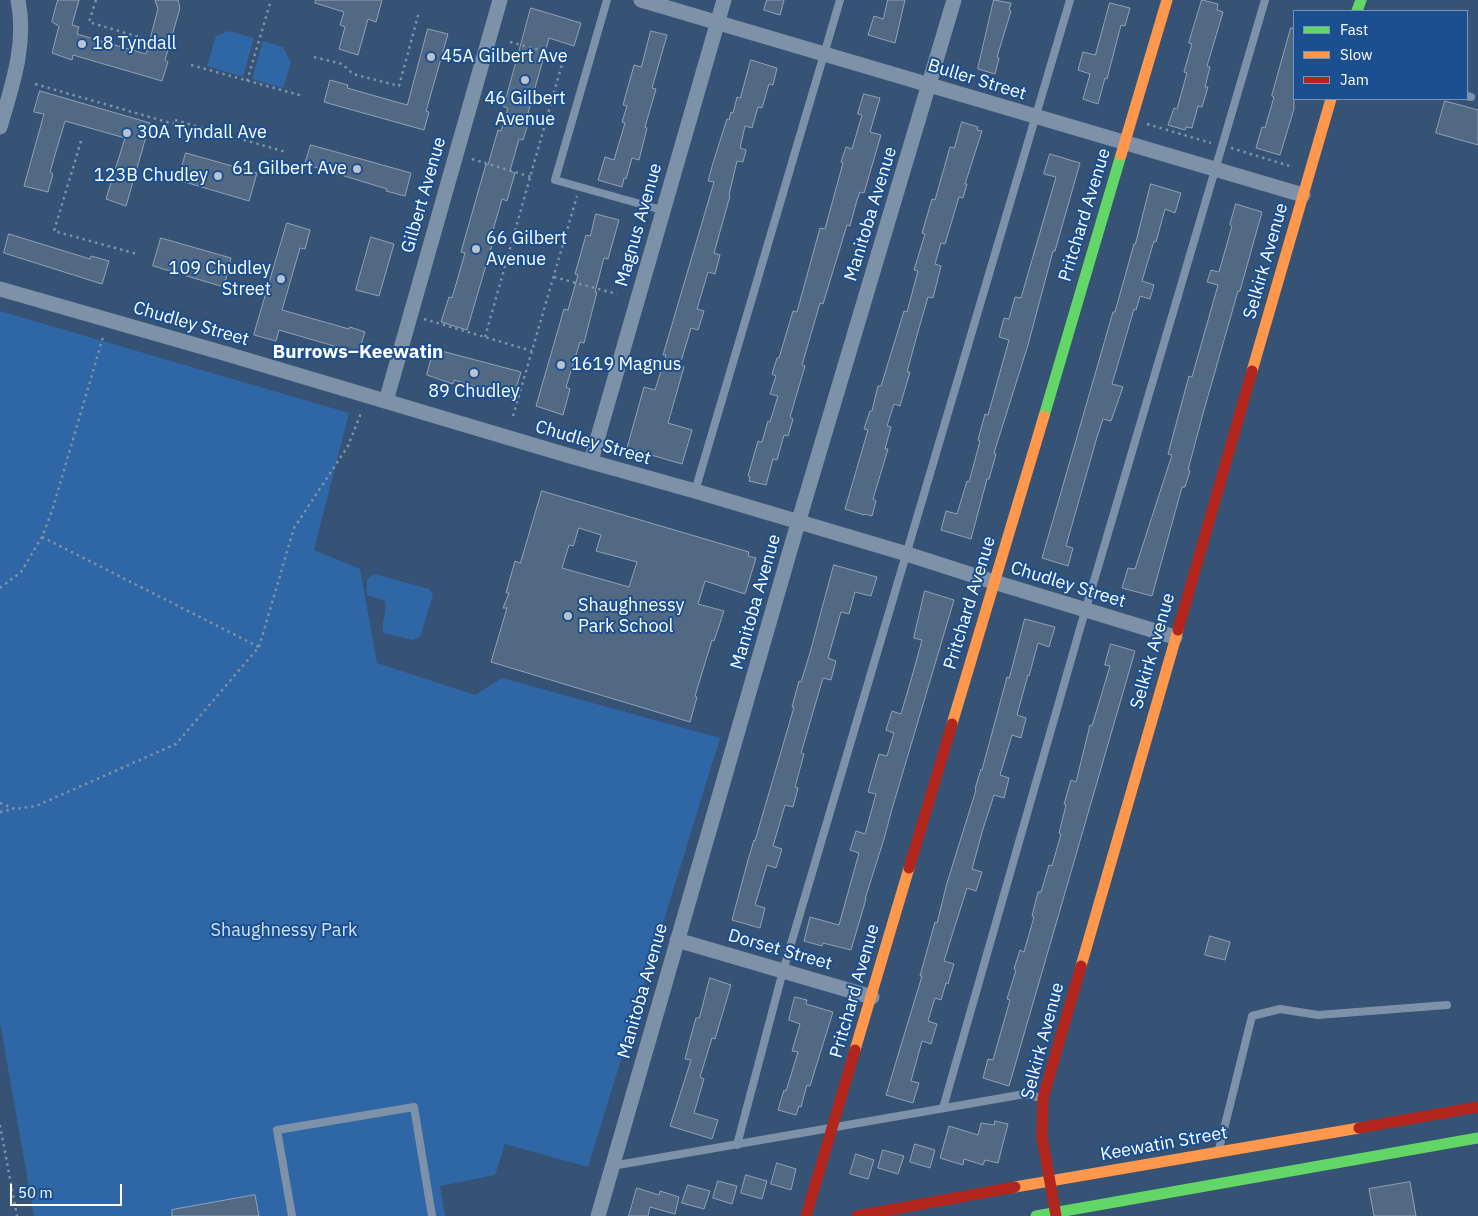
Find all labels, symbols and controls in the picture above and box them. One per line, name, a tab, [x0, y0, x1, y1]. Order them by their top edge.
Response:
legend	[1293, 10, 1468, 100]
text: Fast	[1340, 20, 1368, 39]
place label: 18 Tyndall	[92, 33, 176, 55]
marker: 18 Tyndall	[76, 38, 88, 50]
text: Slow	[1340, 45, 1373, 64]
place label: 45A Gilbert Ave	[441, 46, 568, 68]
marker: 45A Gilbert Ave	[425, 51, 437, 63]
street label: Buller Street	[925, 55, 1029, 105]
text: Jam	[1340, 70, 1369, 89]
marker: 46 Gilbert Avenue	[519, 74, 531, 86]
place label: 46 Gilbert Avenue	[484, 88, 566, 130]
place label: 30A Tyndall Ave	[137, 122, 267, 144]
marker: 30A Tyndall Ave	[121, 127, 133, 139]
street label: Gilbert Avenue	[397, 135, 451, 255]
street label: Manitoba Avenue	[840, 144, 902, 284]
street label: Pritchard Avenue	[1054, 146, 1116, 284]
place label: 61 Gilbert Ave	[232, 158, 347, 180]
street label: Magnus Avenue	[611, 161, 667, 289]
marker: 61 Gilbert Ave	[351, 163, 363, 175]
place label: 123B Chudley	[94, 165, 208, 187]
marker: 123B Chudley	[212, 170, 224, 182]
street label: Selkirk Avenue	[1239, 201, 1293, 321]
place label: 66 Gilbert Avenue	[486, 228, 567, 270]
marker: 66 Gilbert Avenue	[470, 243, 482, 255]
place label: 109 Chudley Street	[169, 258, 271, 300]
marker: 109 Chudley Street	[275, 273, 287, 285]
street label: Chudley Street	[131, 297, 251, 351]
district label: Burrows–Keewatin	[273, 342, 443, 364]
place label: 1619 Magnus	[571, 354, 681, 376]
marker: 1619 Magnus	[555, 359, 567, 371]
marker: 89 Chudley	[468, 367, 480, 379]
place label: 89 Chudley	[428, 381, 520, 403]
street label: Chudley Street	[533, 416, 653, 470]
street label: Manitoba Avenue	[726, 532, 786, 672]
street label: Pritchard Avenue	[939, 534, 1001, 672]
street label: Chudley Street	[1008, 557, 1128, 613]
street label: Selkirk Avenue	[1126, 591, 1180, 711]
place label: Shaughnessy Park School	[578, 595, 684, 638]
marker: Shaughnessy Park School	[562, 610, 574, 622]
park label: Shaughnessy Park	[210, 920, 358, 942]
street label: Manitoba Avenue	[613, 921, 673, 1061]
street label: Pritchard Avenue	[826, 922, 884, 1060]
street label: Dorset Street	[725, 925, 835, 975]
street label: Selkirk Avenue	[1017, 980, 1069, 1102]
street label: Keewatin Street	[1099, 1122, 1229, 1166]
scale bar	[12, 1174, 125, 1206]
text: 50 m	[18, 1183, 53, 1202]

